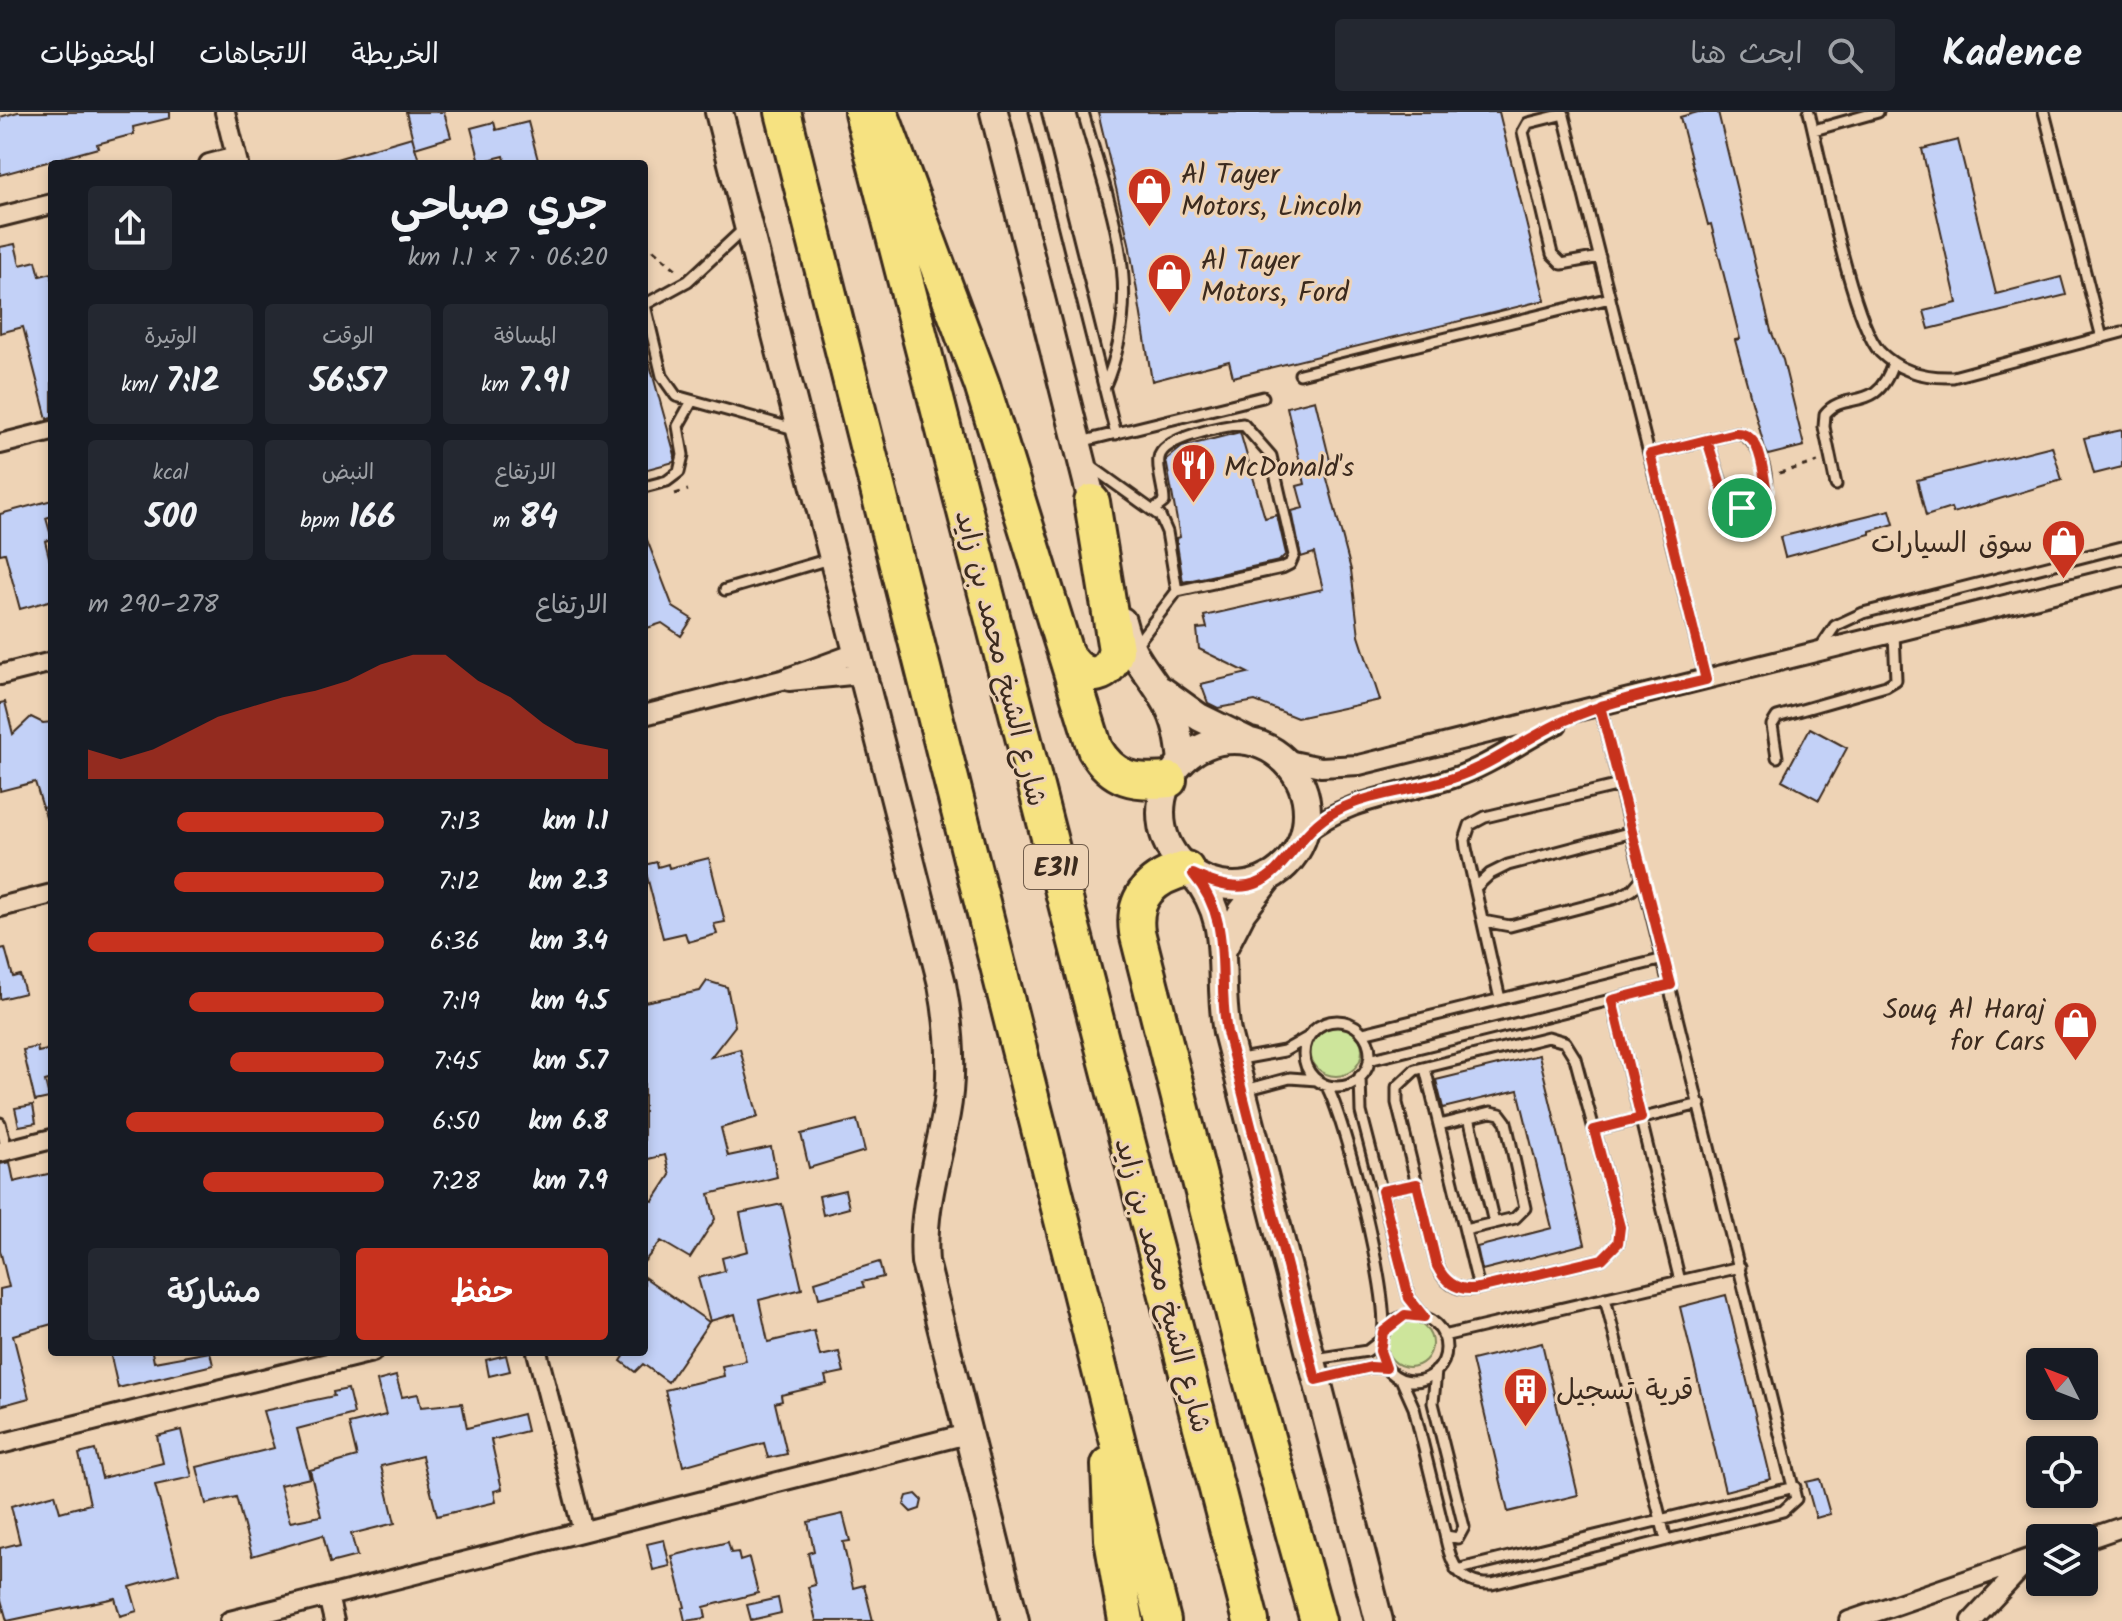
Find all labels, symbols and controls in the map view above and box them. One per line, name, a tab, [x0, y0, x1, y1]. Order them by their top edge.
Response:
search box	[1335, 19, 1895, 91]
text: Kadence	[1943, 25, 2082, 85]
text: ابحث هنا	[1690, 31, 1803, 79]
text: المحفوظات	[40, 33, 155, 78]
text: الاتجاهات	[199, 33, 307, 78]
text: الخريطة	[351, 33, 439, 78]
icon: search	[1823, 33, 1867, 77]
place label: Al Tayer Motors, Lincoln	[1181, 153, 1362, 230]
shop icon: Al Tayer Motors, Lincoln	[1126, 165, 1174, 228]
text: جري صباحي	[390, 172, 608, 242]
button: share	[88, 186, 172, 270]
text: 06:20 · 7 × 1.1 km	[408, 237, 608, 279]
place label: Al Tayer Motors, Ford	[1201, 239, 1350, 316]
shop icon: Al Tayer Motors, Ford	[1146, 251, 1194, 314]
text: الوتيرة	[144, 320, 197, 355]
text: الوقت	[322, 320, 374, 355]
text: المسافة	[494, 320, 557, 355]
text: 7:12	[166, 355, 220, 409]
text: 56:57	[309, 355, 387, 409]
text: 7.91	[518, 355, 569, 409]
text: /km	[121, 368, 166, 403]
text: km	[481, 368, 518, 403]
restaurant icon: McDonald's	[1169, 442, 1217, 505]
place label: McDonald's	[1224, 446, 1354, 491]
text: kcal	[153, 456, 189, 491]
text: النبض	[322, 456, 374, 491]
text: الارتفاع	[494, 456, 556, 491]
pin	[1708, 474, 1776, 542]
icon: arrive	[1720, 486, 1764, 530]
text: 500	[145, 491, 197, 545]
text: 166	[349, 491, 396, 545]
text: 84	[519, 491, 558, 545]
text: bpm	[300, 504, 349, 539]
text: m	[493, 504, 519, 539]
street label: شارع الشيخ محمد بن زايد	[941, 506, 1058, 812]
shop icon: سوق السيارات	[2040, 518, 2088, 581]
place label: سوق السيارات	[1871, 522, 2033, 567]
text: 278–290 m	[88, 584, 219, 626]
text: الارتفاع	[535, 585, 608, 627]
text: 7:13	[439, 801, 480, 843]
text: 1.1 km	[542, 801, 608, 843]
road number: E311	[1024, 845, 1088, 889]
text: 7:12	[438, 861, 480, 903]
text: 2.3 km	[528, 861, 608, 903]
text: 6:36	[430, 921, 480, 963]
text: 3.4 km	[529, 921, 608, 963]
text: 7:19	[441, 981, 480, 1023]
text: 4.5 km	[530, 981, 608, 1023]
place label: Souq Al Haraj for Cars	[1883, 988, 2046, 1065]
shop icon: Souq Al Haraj for Cars	[2052, 1000, 2100, 1063]
text: 7:45	[433, 1041, 480, 1083]
text: 5.7 km	[532, 1041, 608, 1083]
text: 6:50	[432, 1101, 480, 1143]
text: 6.8 km	[528, 1101, 608, 1143]
street label: شارع الشيخ محمد بن زايد	[1100, 1133, 1223, 1438]
text: 7:28	[431, 1161, 480, 1203]
text: 7.9 km	[532, 1161, 608, 1203]
button: مشاركة	[88, 1248, 340, 1340]
button: حفظ	[356, 1248, 608, 1340]
north arrow	[2026, 1348, 2098, 1420]
map controls	[2026, 1348, 2098, 1596]
building icon: قرية تسجيل	[1501, 1365, 1549, 1428]
place label: قرية تسجيل	[1556, 1369, 1694, 1414]
button: locate	[2026, 1436, 2098, 1508]
button: layers	[2026, 1524, 2098, 1596]

